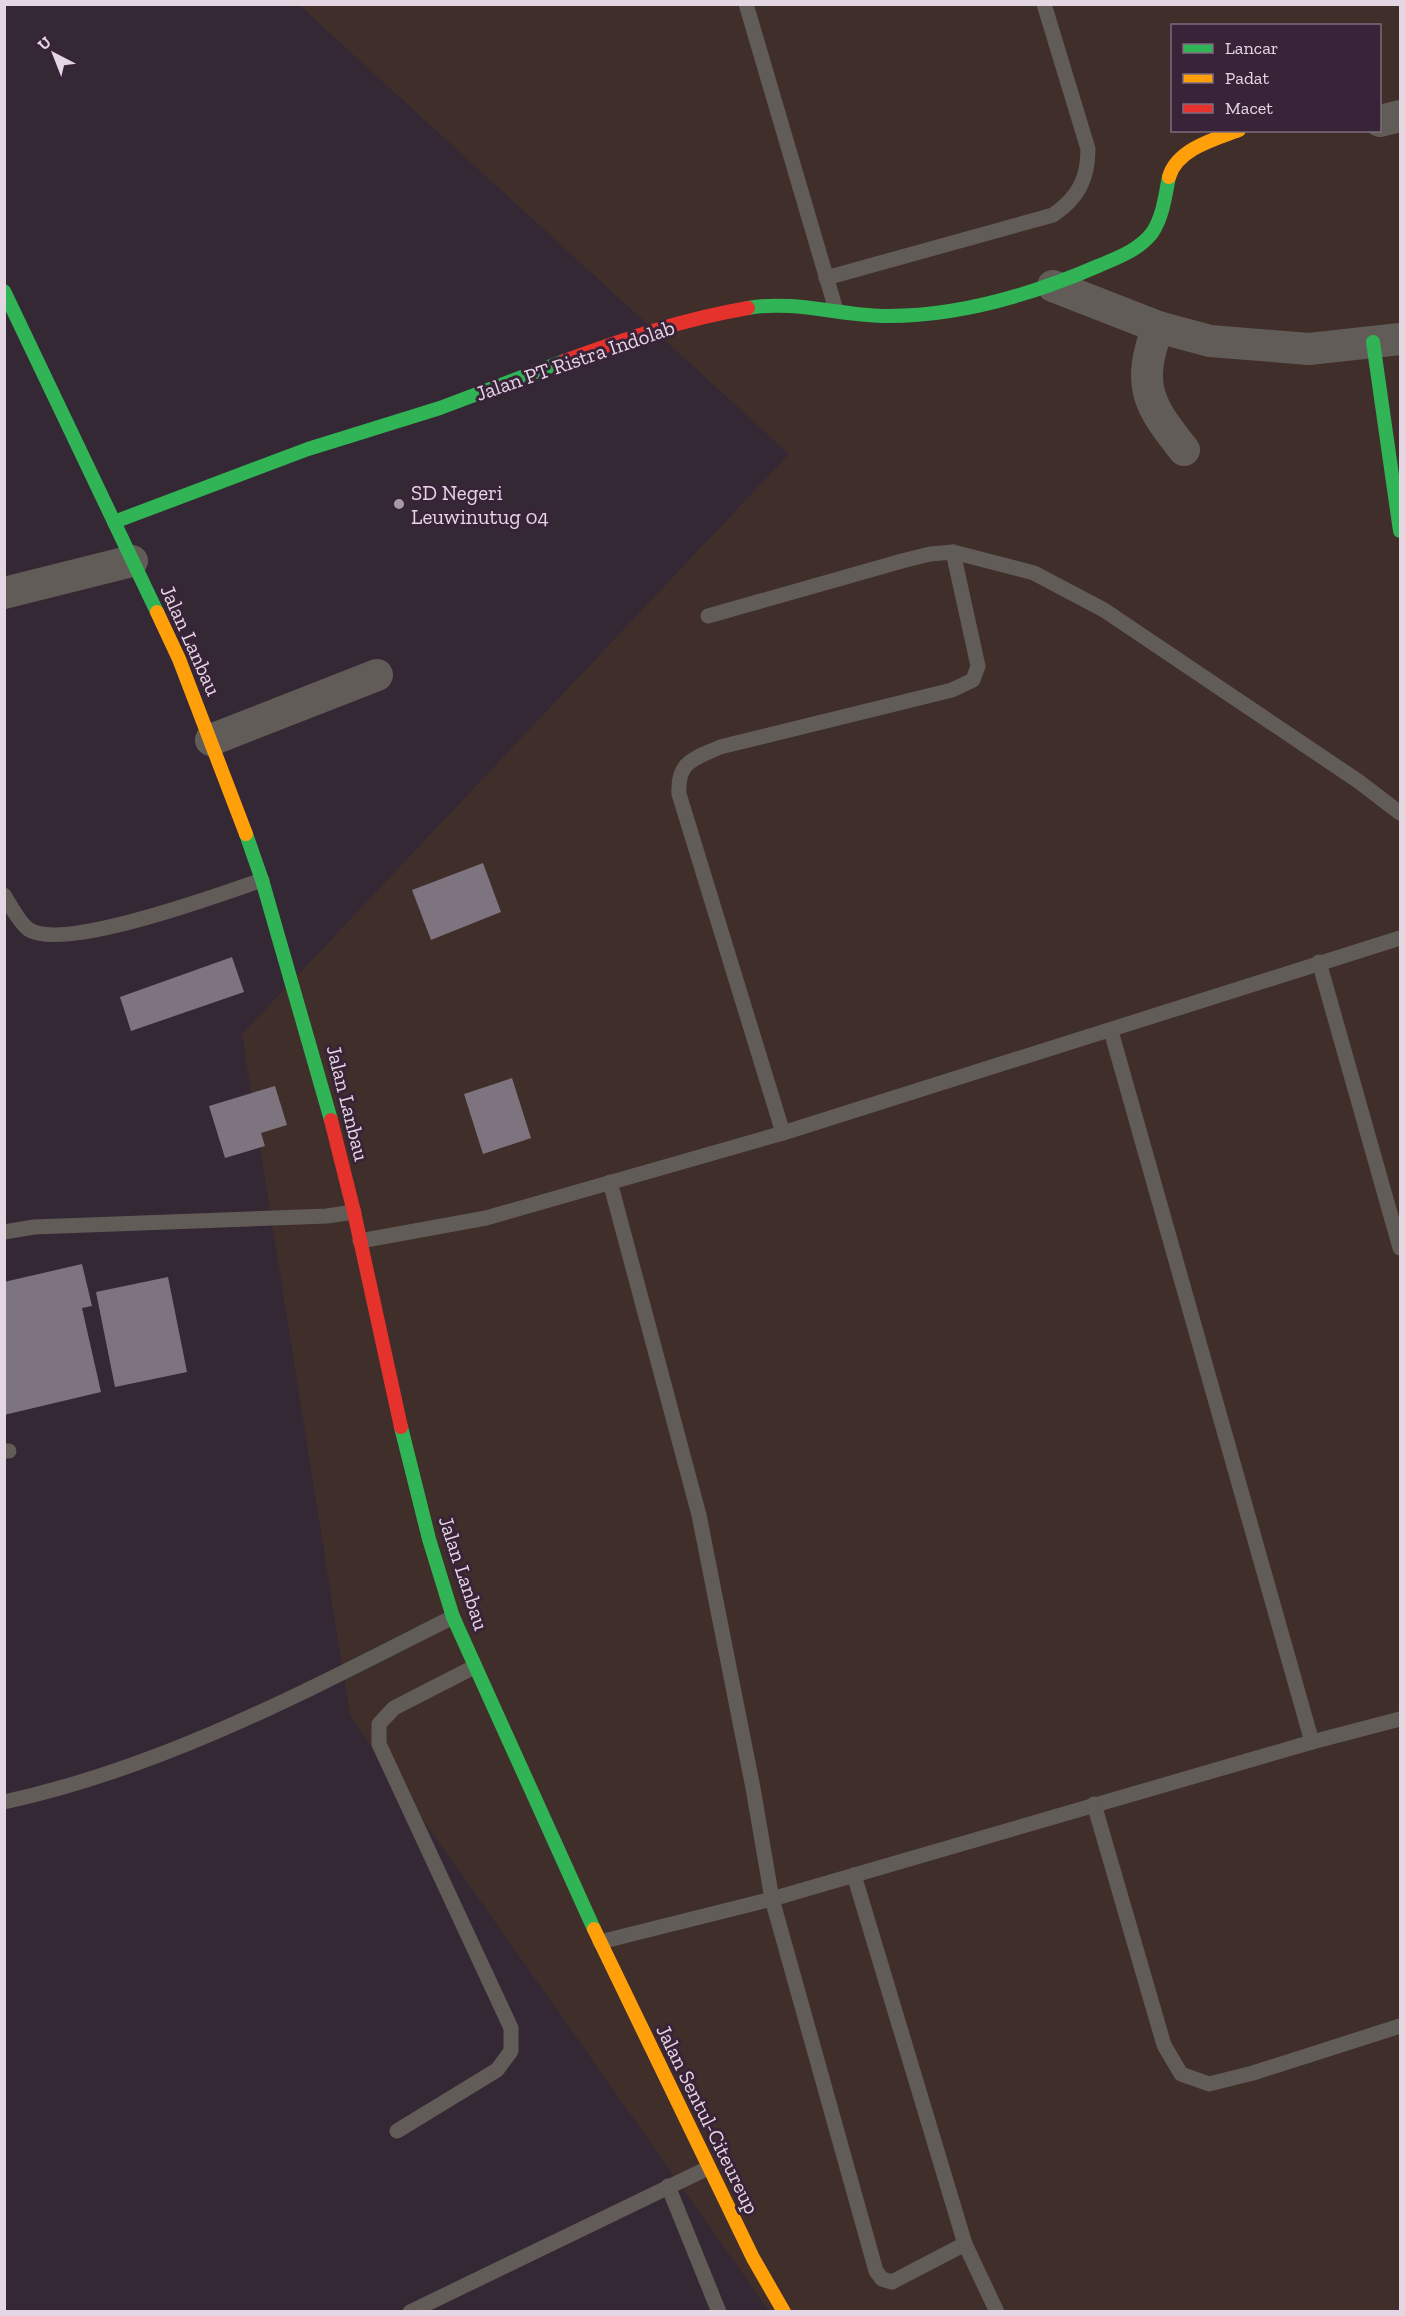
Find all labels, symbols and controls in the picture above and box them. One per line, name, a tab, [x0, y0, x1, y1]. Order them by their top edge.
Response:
north arrow	[24, 24, 84, 84]
legend	[1171, 24, 1381, 132]
text: U	[34, 32, 55, 54]
text: Lancar	[1225, 37, 1278, 59]
text: Padat	[1225, 67, 1269, 89]
text: Macet	[1225, 97, 1273, 119]
street label: Jalan PT Ristra Indolab	[472, 314, 678, 406]
place label: SD Negeri Leuwinutug 04	[411, 480, 549, 529]
marker: SD Negeri Leuwinutug 04	[392, 497, 406, 511]
street label: Jalan Lanbau	[155, 581, 227, 699]
street label: Jalan Lanbau	[322, 1043, 375, 1164]
street label: Jalan Lanbau	[434, 1513, 494, 1633]
street label: Jalan Sentul-Citeureup	[651, 2020, 765, 2218]

